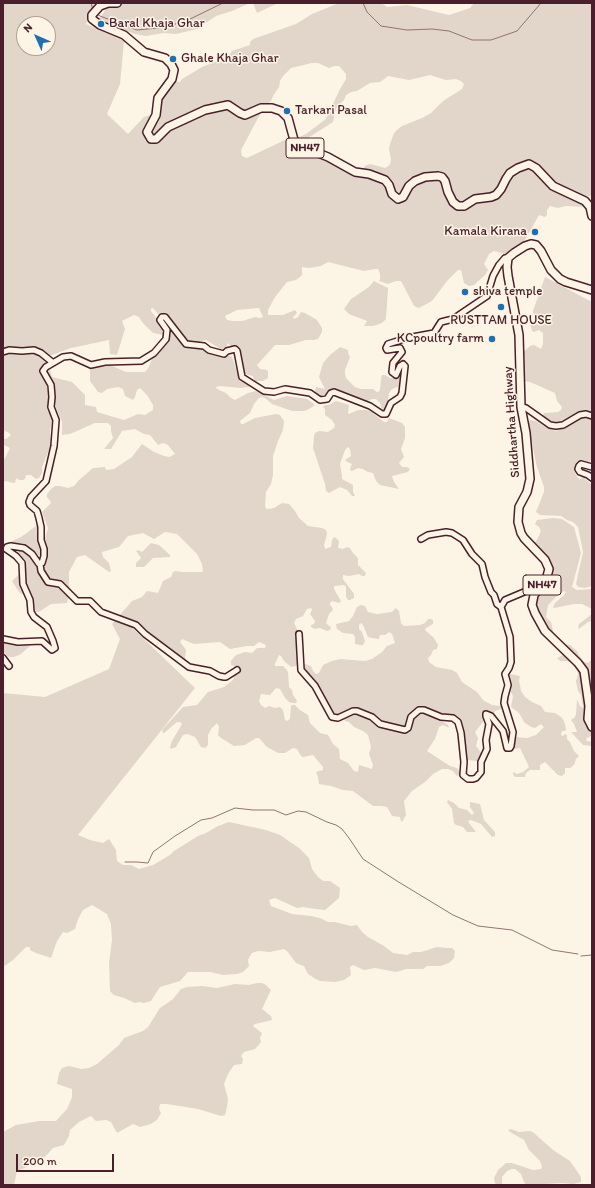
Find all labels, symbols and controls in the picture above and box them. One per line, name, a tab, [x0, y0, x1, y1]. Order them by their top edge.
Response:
north arrow	[16, 16, 56, 56]
place label: Baral Khaja Ghar	[109, 16, 205, 32]
marker: Baral Khaja Ghar	[96, 19, 106, 29]
text: N	[21, 21, 35, 35]
place label: Ghale Khaja Ghar	[181, 51, 279, 67]
marker: Ghale Khaja Ghar	[168, 54, 178, 64]
place label: Tarkari Pasal	[295, 103, 367, 119]
marker: Tarkari Pasal	[282, 106, 292, 116]
road number: NH47	[286, 138, 324, 158]
place label: Kamala Kirana	[444, 224, 527, 240]
marker: Kamala Kirana	[530, 227, 540, 237]
place label: shiva temple	[473, 284, 542, 300]
marker: shiva temple	[460, 287, 470, 297]
marker: RUSTTAM HOUSE	[496, 302, 506, 312]
place label: RUSTTAM HOUSE	[450, 313, 552, 329]
place label: KCpoultry farm	[397, 331, 484, 347]
marker: KCpoultry farm	[487, 334, 497, 344]
street label: Siddhartha Highway	[500, 366, 524, 478]
road number: NH47	[523, 575, 561, 595]
scale bar	[18, 1146, 116, 1172]
text: 200 m	[23, 1154, 57, 1168]

